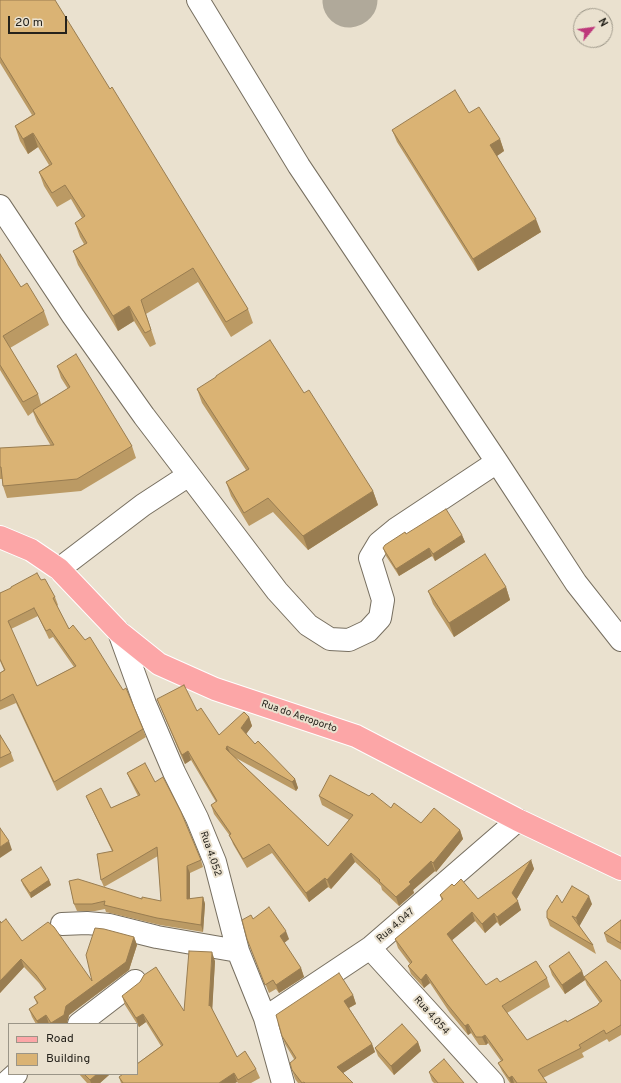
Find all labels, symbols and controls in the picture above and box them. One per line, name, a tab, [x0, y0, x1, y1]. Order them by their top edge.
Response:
scale bar	[10, 8, 69, 34]
north arrow	[573, 8, 613, 48]
text: 20 m	[15, 15, 43, 31]
text: N	[595, 16, 611, 30]
street label: Rua do Aeroporto	[260, 698, 338, 736]
street label: Rua 4.052	[197, 830, 223, 878]
street label: Rua 4.047	[375, 906, 417, 946]
street label: Rua 4.054	[411, 994, 451, 1038]
legend	[8, 1023, 138, 1075]
text: Road	[46, 1031, 74, 1047]
text: Building	[46, 1051, 90, 1067]

